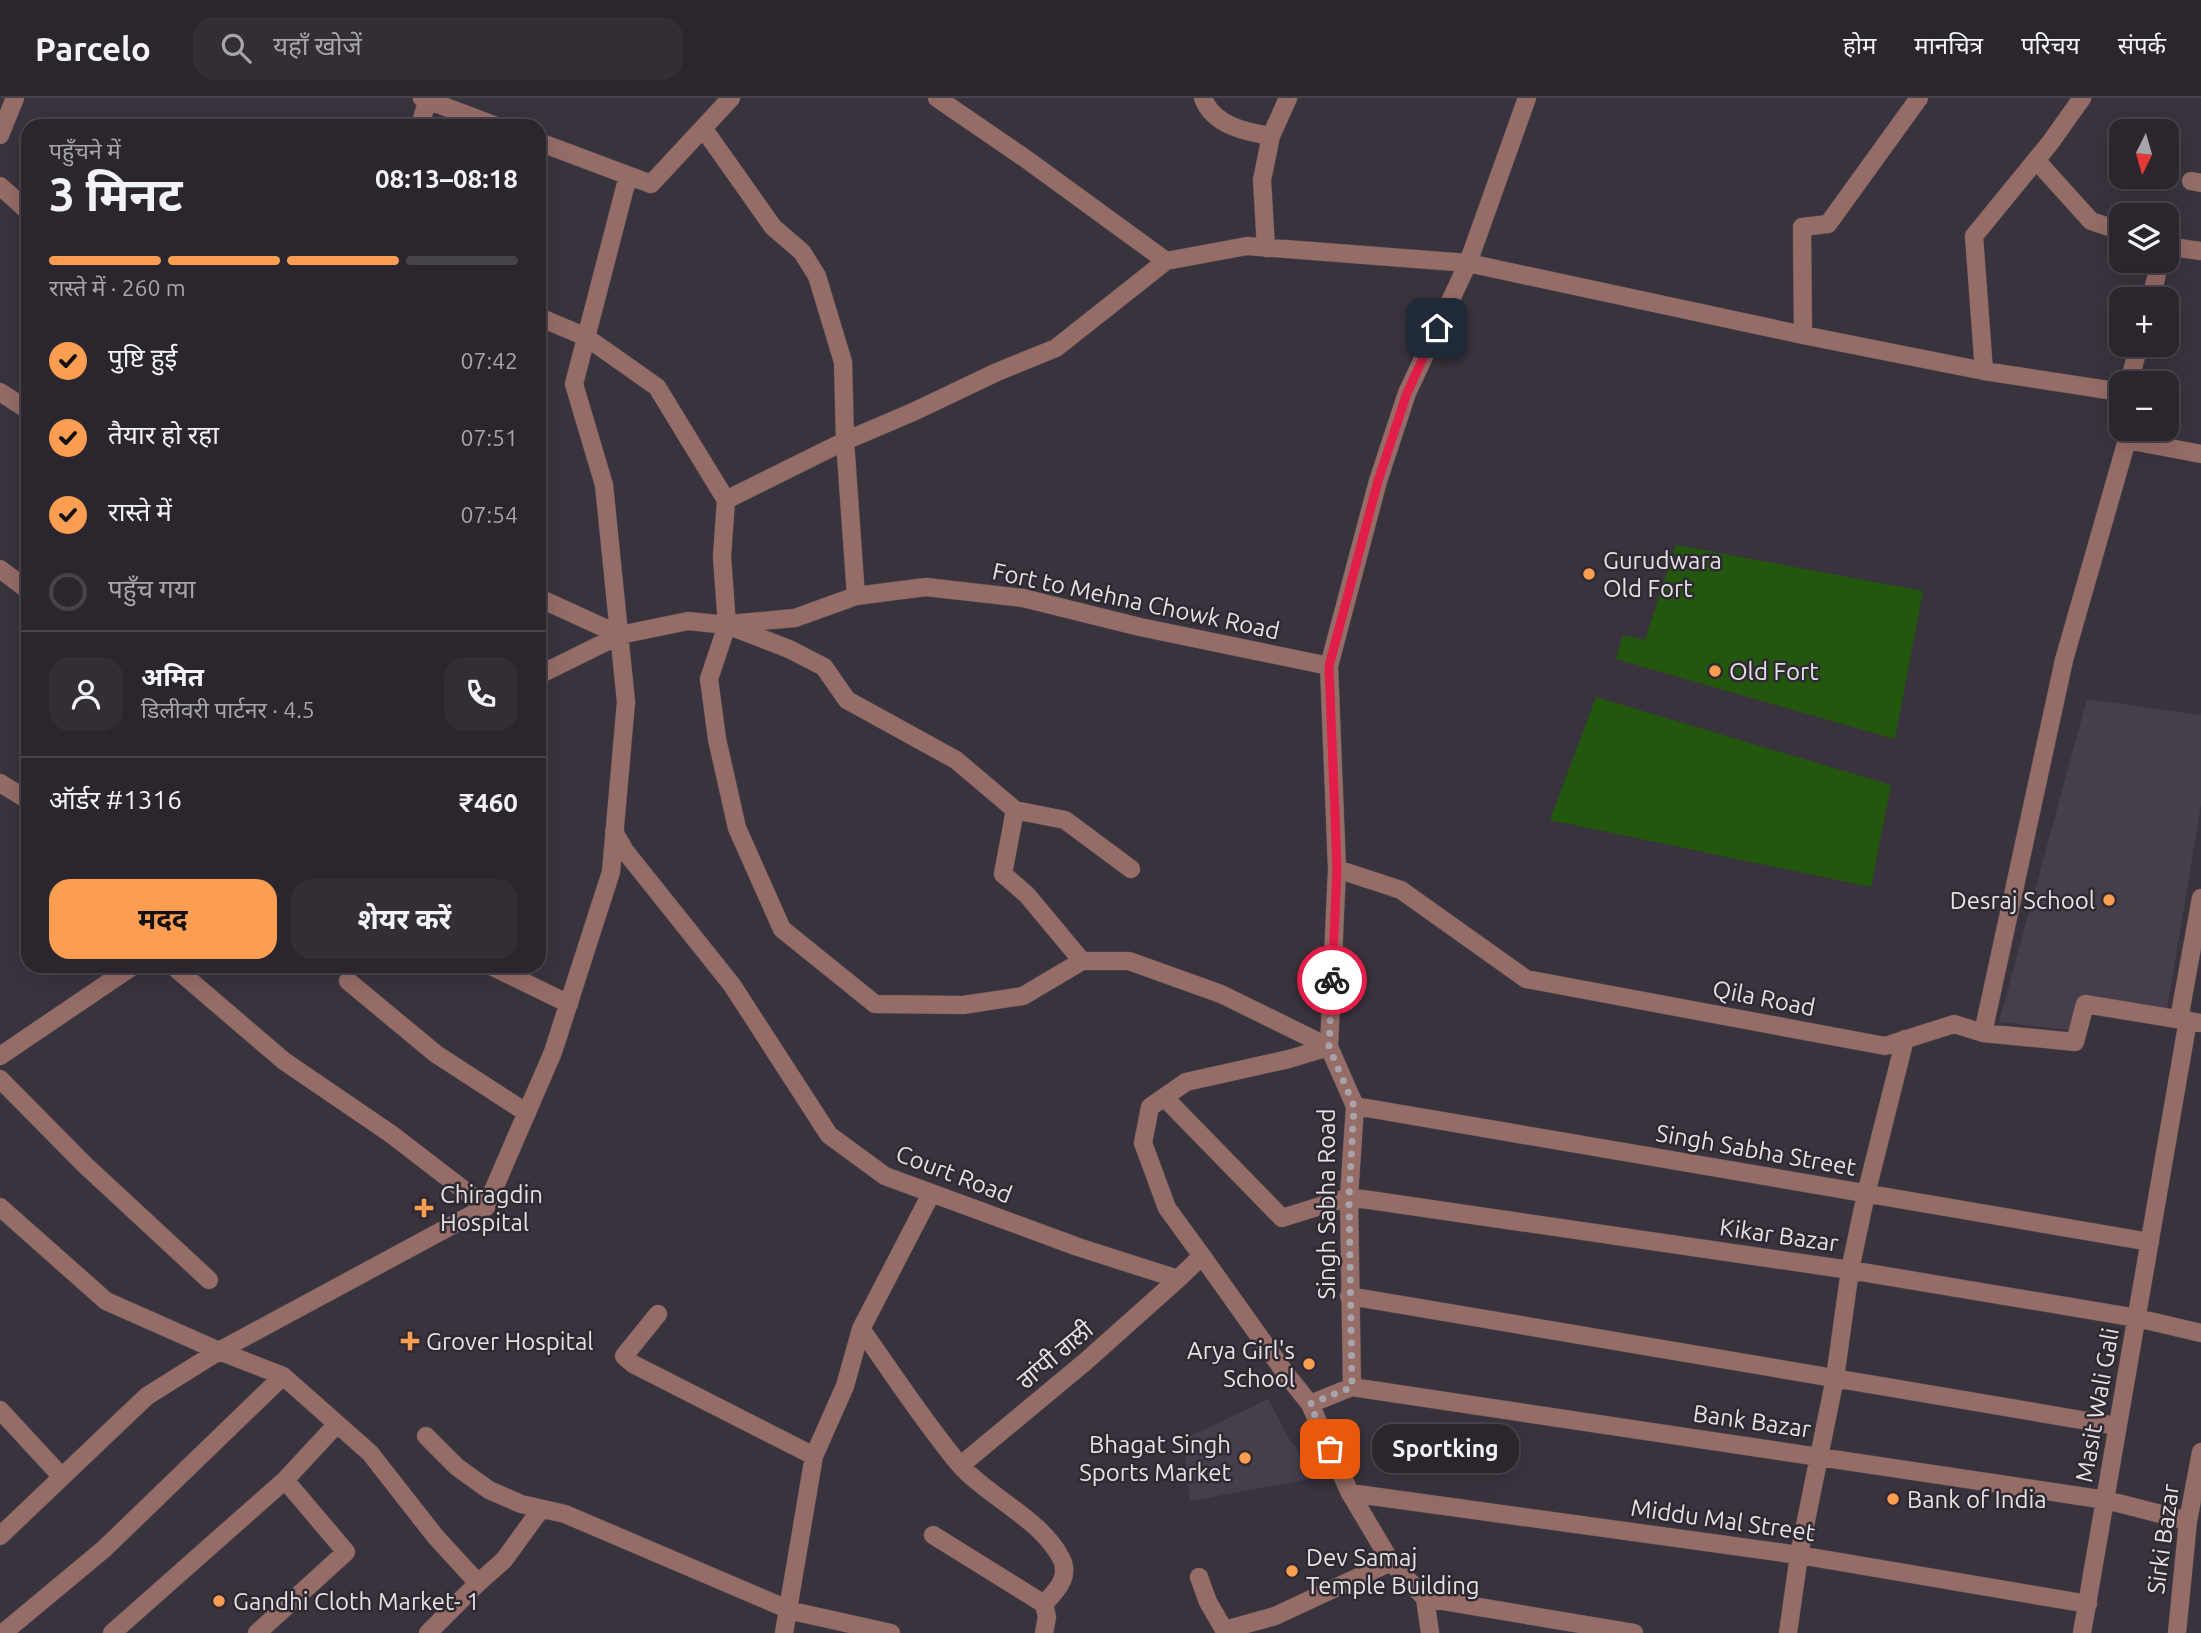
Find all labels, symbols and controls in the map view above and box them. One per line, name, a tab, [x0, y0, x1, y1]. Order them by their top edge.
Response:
search box	[193, 17, 683, 80]
icon: search	[217, 29, 255, 67]
text: Parcelo	[35, 30, 151, 67]
text: यहाँ खोजें	[273, 31, 362, 60]
text: होम	[1843, 32, 1876, 59]
text: मानचित्र	[1914, 32, 1983, 59]
text: परिचय	[2021, 32, 2080, 59]
text: संपर्क	[2118, 32, 2166, 59]
north arrow	[2109, 119, 2179, 189]
map controls	[2109, 119, 2179, 441]
text: पहुँचने में	[49, 138, 121, 163]
text: 08:13–08:18	[375, 164, 518, 193]
text: 3 मिनट	[49, 168, 182, 220]
button: layers	[2109, 203, 2179, 273]
text: रास्ते में · 260 m	[49, 275, 186, 300]
button: +	[2109, 287, 2179, 357]
pin	[1407, 298, 1467, 358]
icon: home	[1418, 309, 1456, 347]
icon: check	[49, 342, 87, 380]
text: पुष्टि हुई	[108, 343, 177, 372]
text: 07:42	[460, 348, 518, 373]
button: −	[2109, 371, 2179, 441]
icon: check	[49, 419, 87, 457]
text: तैयार हो रहा	[108, 420, 219, 449]
text: 07:51	[460, 425, 518, 450]
icon: check	[49, 496, 87, 534]
text: रास्ते में	[108, 497, 172, 526]
text: 07:54	[460, 502, 518, 527]
place label: Gurudwara Old Fort	[1603, 547, 1722, 602]
street label: Fort to Mehna Chowk Road	[990, 557, 1282, 645]
marker: Gurudwara Old Fort	[1581, 566, 1597, 582]
text: पहुँच गया	[108, 574, 196, 603]
button: person	[49, 657, 123, 731]
button: phone	[444, 657, 518, 731]
place label: Old Fort	[1729, 658, 1819, 685]
text: अमित	[141, 662, 204, 691]
marker: Old Fort	[1707, 663, 1723, 679]
text: डिलीवरी पार्टनर · 4.5	[141, 697, 315, 722]
text: ऑर्डर #1316	[49, 785, 182, 814]
text: ₹460	[459, 788, 518, 817]
button: मदद	[49, 879, 277, 959]
button: शेयर करें	[291, 879, 518, 959]
place label: Desraj School	[1950, 887, 2095, 914]
marker: Desraj School	[2101, 892, 2117, 908]
courier	[1297, 945, 1367, 1015]
icon: bike	[1313, 961, 1351, 999]
street label: Qila Road	[1710, 975, 1818, 1021]
street label: Singh Sabha Road	[1313, 1109, 1340, 1299]
street label: Singh Sabha Street	[1654, 1119, 1859, 1181]
street label: Court Road	[892, 1140, 1016, 1208]
place label: Chiragdin Hospital	[440, 1181, 543, 1236]
marker: Chiragdin Hospital	[414, 1198, 434, 1218]
street label: Kikar Bazar	[1718, 1213, 1840, 1257]
street label: ਗਾਂਧੀ ਗਲੀ	[1011, 1315, 1099, 1395]
street label: Masit Wali Gali	[2070, 1326, 2124, 1484]
place label: Grover Hospital	[426, 1328, 594, 1355]
marker: Grover Hospital	[400, 1331, 420, 1351]
place label: Arya Girl's School	[1187, 1337, 1295, 1392]
marker: Arya Girl's School	[1301, 1356, 1317, 1372]
street label: Bank Bazar	[1691, 1399, 1813, 1443]
pin	[1300, 1419, 1360, 1479]
callout: Sportking	[1372, 1424, 1519, 1474]
icon: bag	[1311, 1430, 1349, 1468]
place label: Bhagat Singh Sports Market	[1079, 1431, 1232, 1486]
text: Sportking	[1392, 1436, 1499, 1461]
marker: Bhagat Singh Sports Market	[1237, 1450, 1253, 1466]
street label: Sirki Bazar	[2142, 1482, 2184, 1596]
place label: Bank of India	[1907, 1486, 2047, 1513]
marker: Bank of India	[1885, 1491, 1901, 1507]
street label: Middu Mal Street	[1629, 1494, 1818, 1546]
place label: Dev Samaj Temple Building	[1306, 1544, 1480, 1599]
marker: Dev Samaj Temple Building	[1284, 1563, 1300, 1579]
place label: Gandhi Cloth Market- 1	[233, 1588, 480, 1615]
marker: Gandhi Cloth Market- 1	[211, 1593, 227, 1609]

